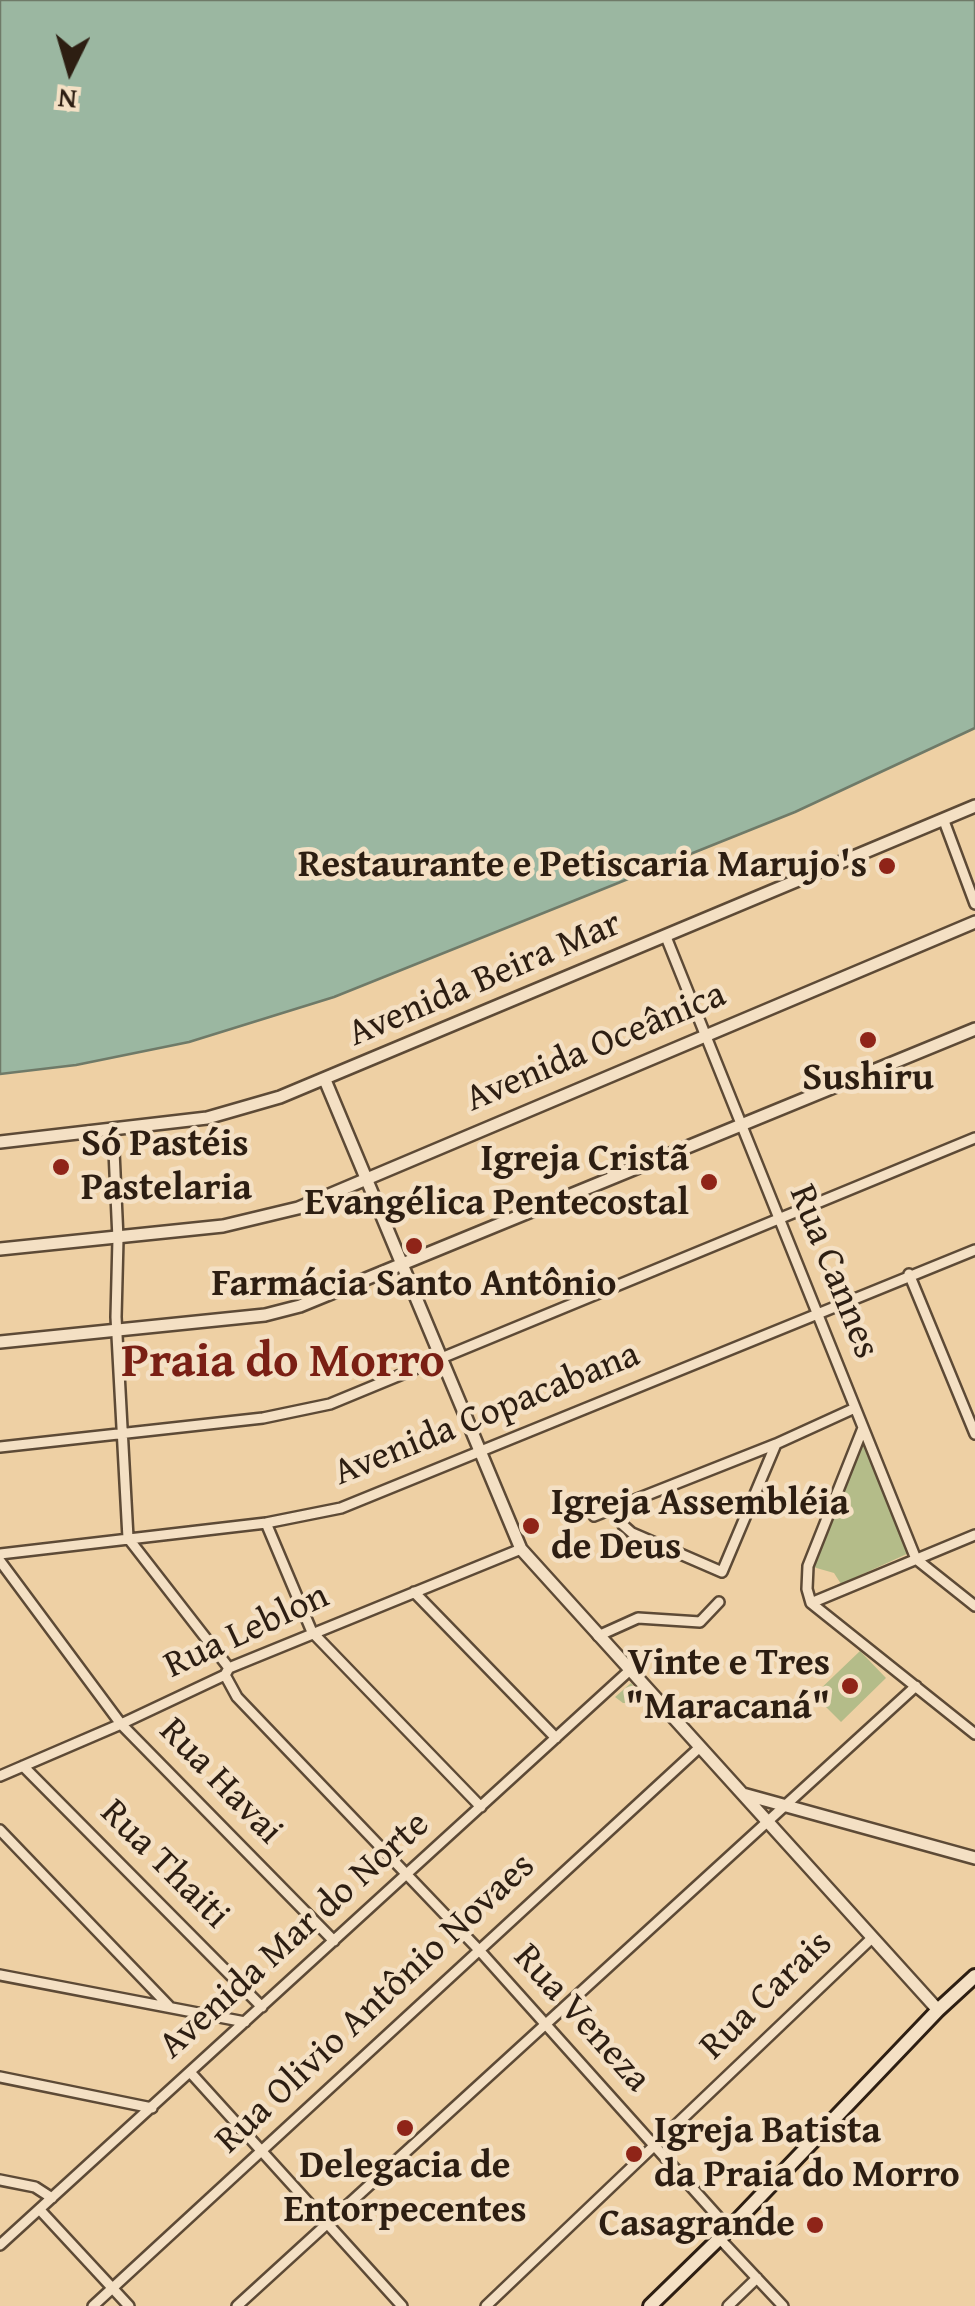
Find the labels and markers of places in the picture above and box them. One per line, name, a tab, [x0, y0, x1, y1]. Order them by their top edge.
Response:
place label: Restaurante e Petiscaria Marujo's	[298, 843, 867, 889]
marker: Restaurante e Petiscaria Marujo's	[876, 855, 898, 877]
marker: Sushiru	[857, 1029, 879, 1051]
place label: Sushiru	[802, 1056, 934, 1102]
place label: Só Pastéis Pastelaria	[81, 1122, 252, 1212]
place label: Igreja Cristã Evangélica Pentecostal	[304, 1137, 689, 1226]
marker: Só Pastéis Pastelaria	[50, 1156, 72, 1178]
marker: Igreja Cristã Evangélica Pentecostal	[698, 1171, 720, 1193]
marker: Farmácia Santo Antônio	[403, 1235, 425, 1257]
place label: Farmácia Santo Antônio	[212, 1262, 616, 1308]
place label: Igreja Assembléia de Deus	[551, 1481, 849, 1570]
marker: Igreja Assembléia de Deus	[520, 1515, 542, 1537]
place label: Vinte e Tres "Maracaná"	[626, 1641, 830, 1730]
marker: Vinte e Tres "Maracaná"	[839, 1675, 861, 1697]
place label: Igreja Batista da Praia do Morro	[654, 2109, 960, 2198]
marker: Delegacia de Entorpecentes	[394, 2117, 416, 2139]
marker: Igreja Batista da Praia do Morro	[623, 2143, 645, 2165]
place label: Delegacia de Entorpecentes	[283, 2144, 527, 2234]
place label: Casagrande	[599, 2202, 795, 2248]
marker: Casagrande	[804, 2214, 826, 2236]

